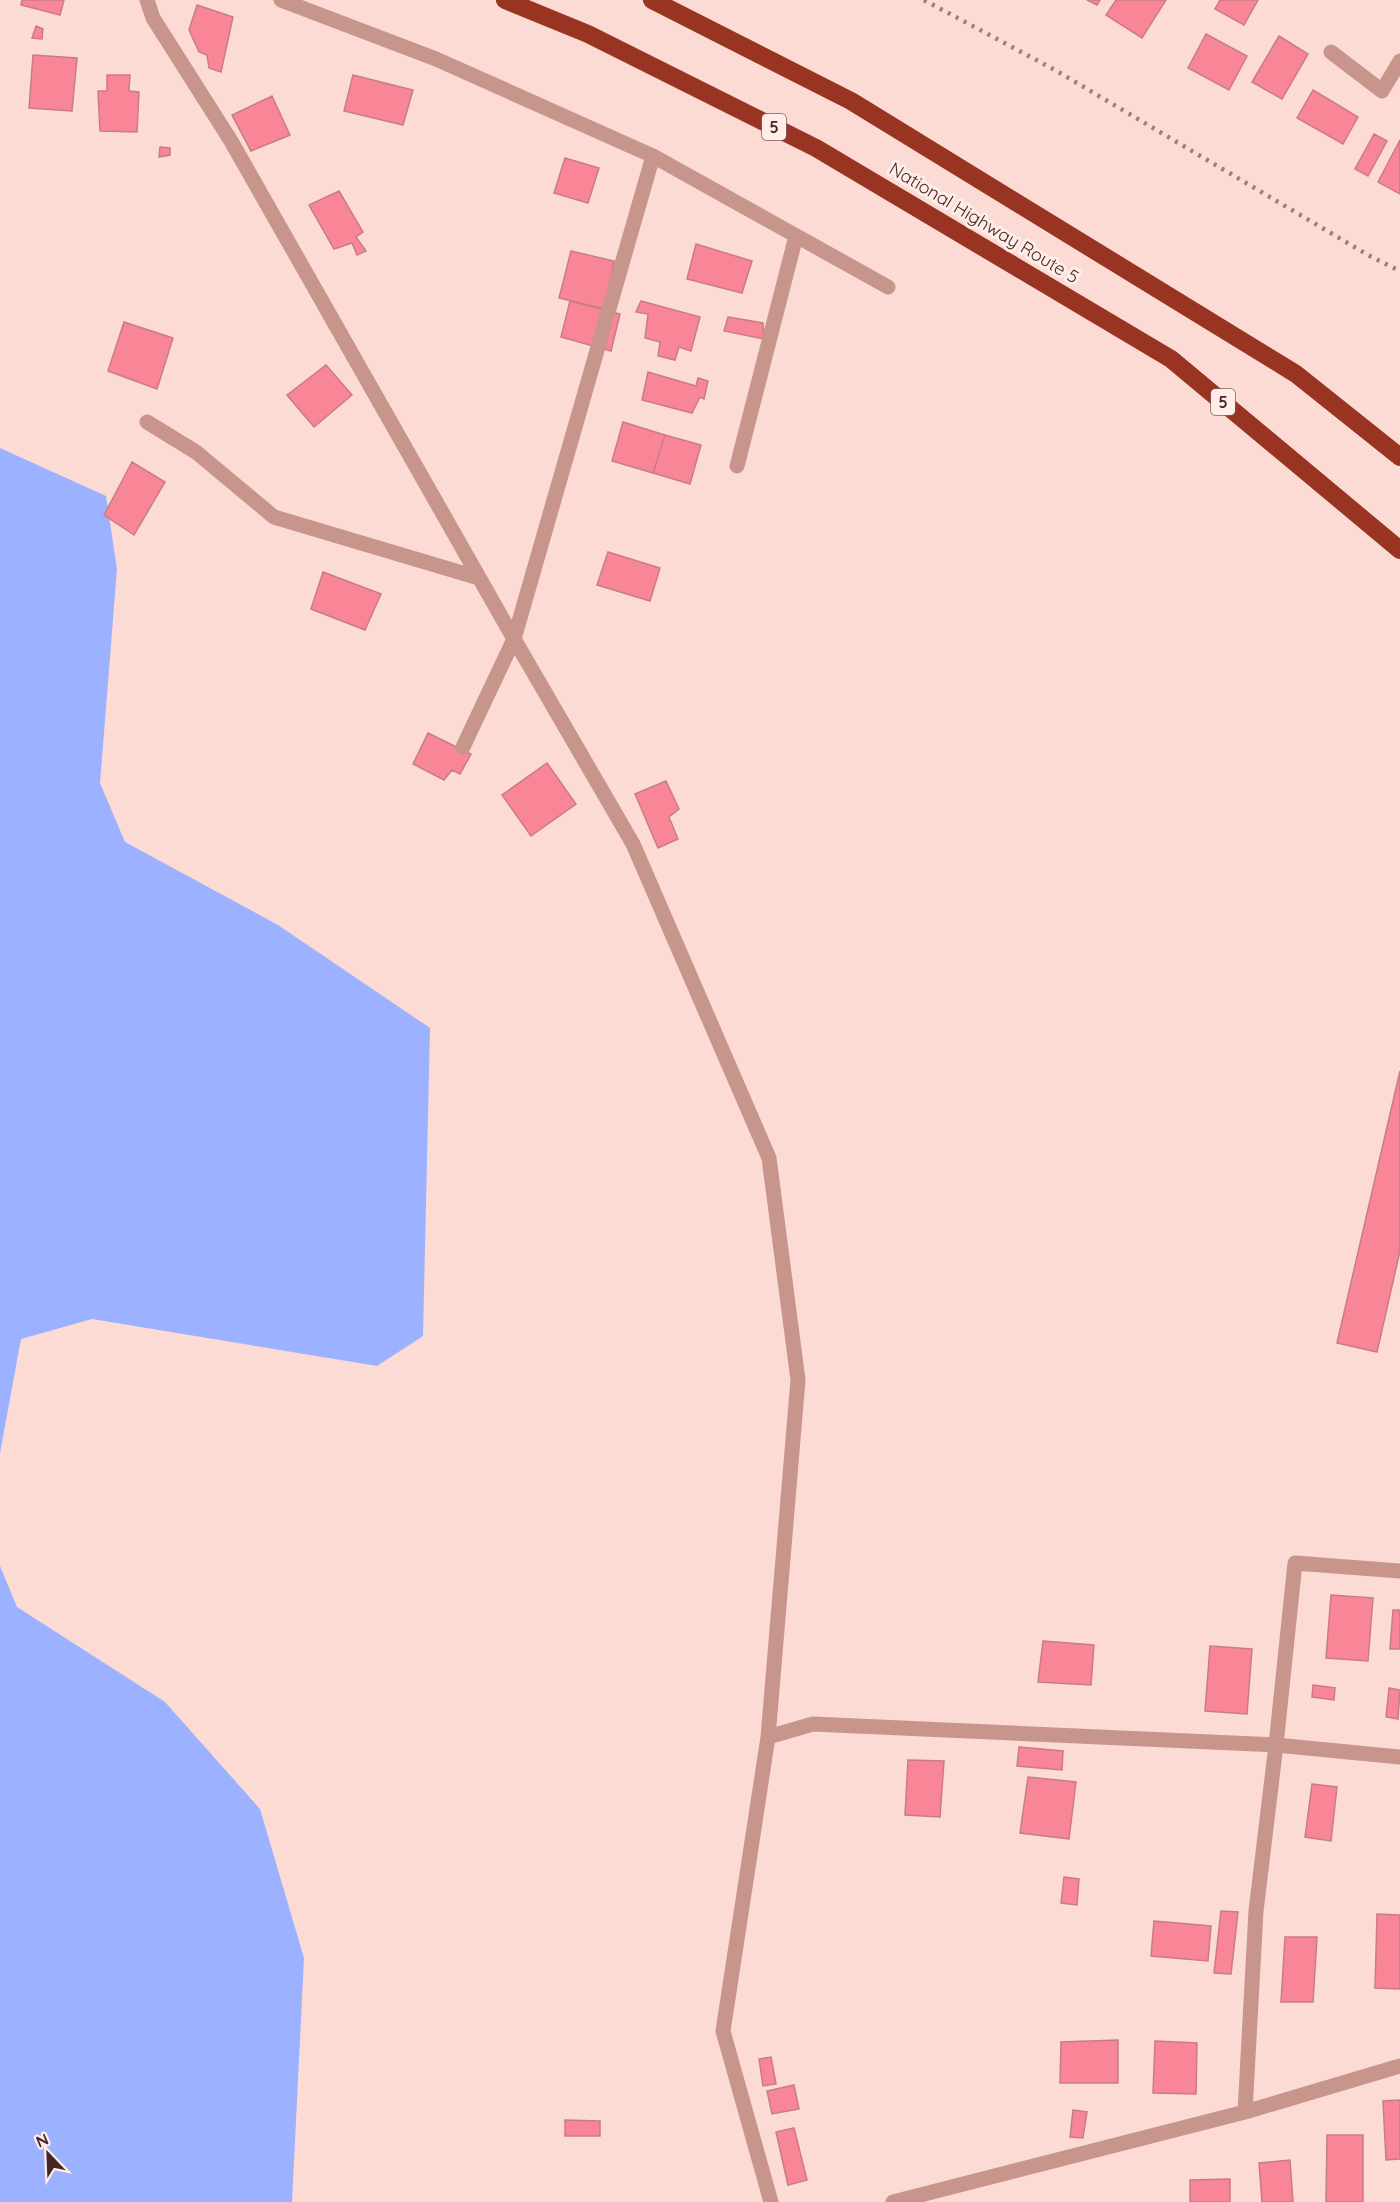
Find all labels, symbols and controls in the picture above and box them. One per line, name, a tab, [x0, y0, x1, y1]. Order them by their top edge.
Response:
road number: 5	[762, 114, 786, 140]
street label: National Highway Route 5	[885, 157, 1083, 288]
road number: 5	[1211, 389, 1235, 415]
north arrow	[18, 2124, 78, 2184]
text: N	[33, 2129, 51, 2152]

